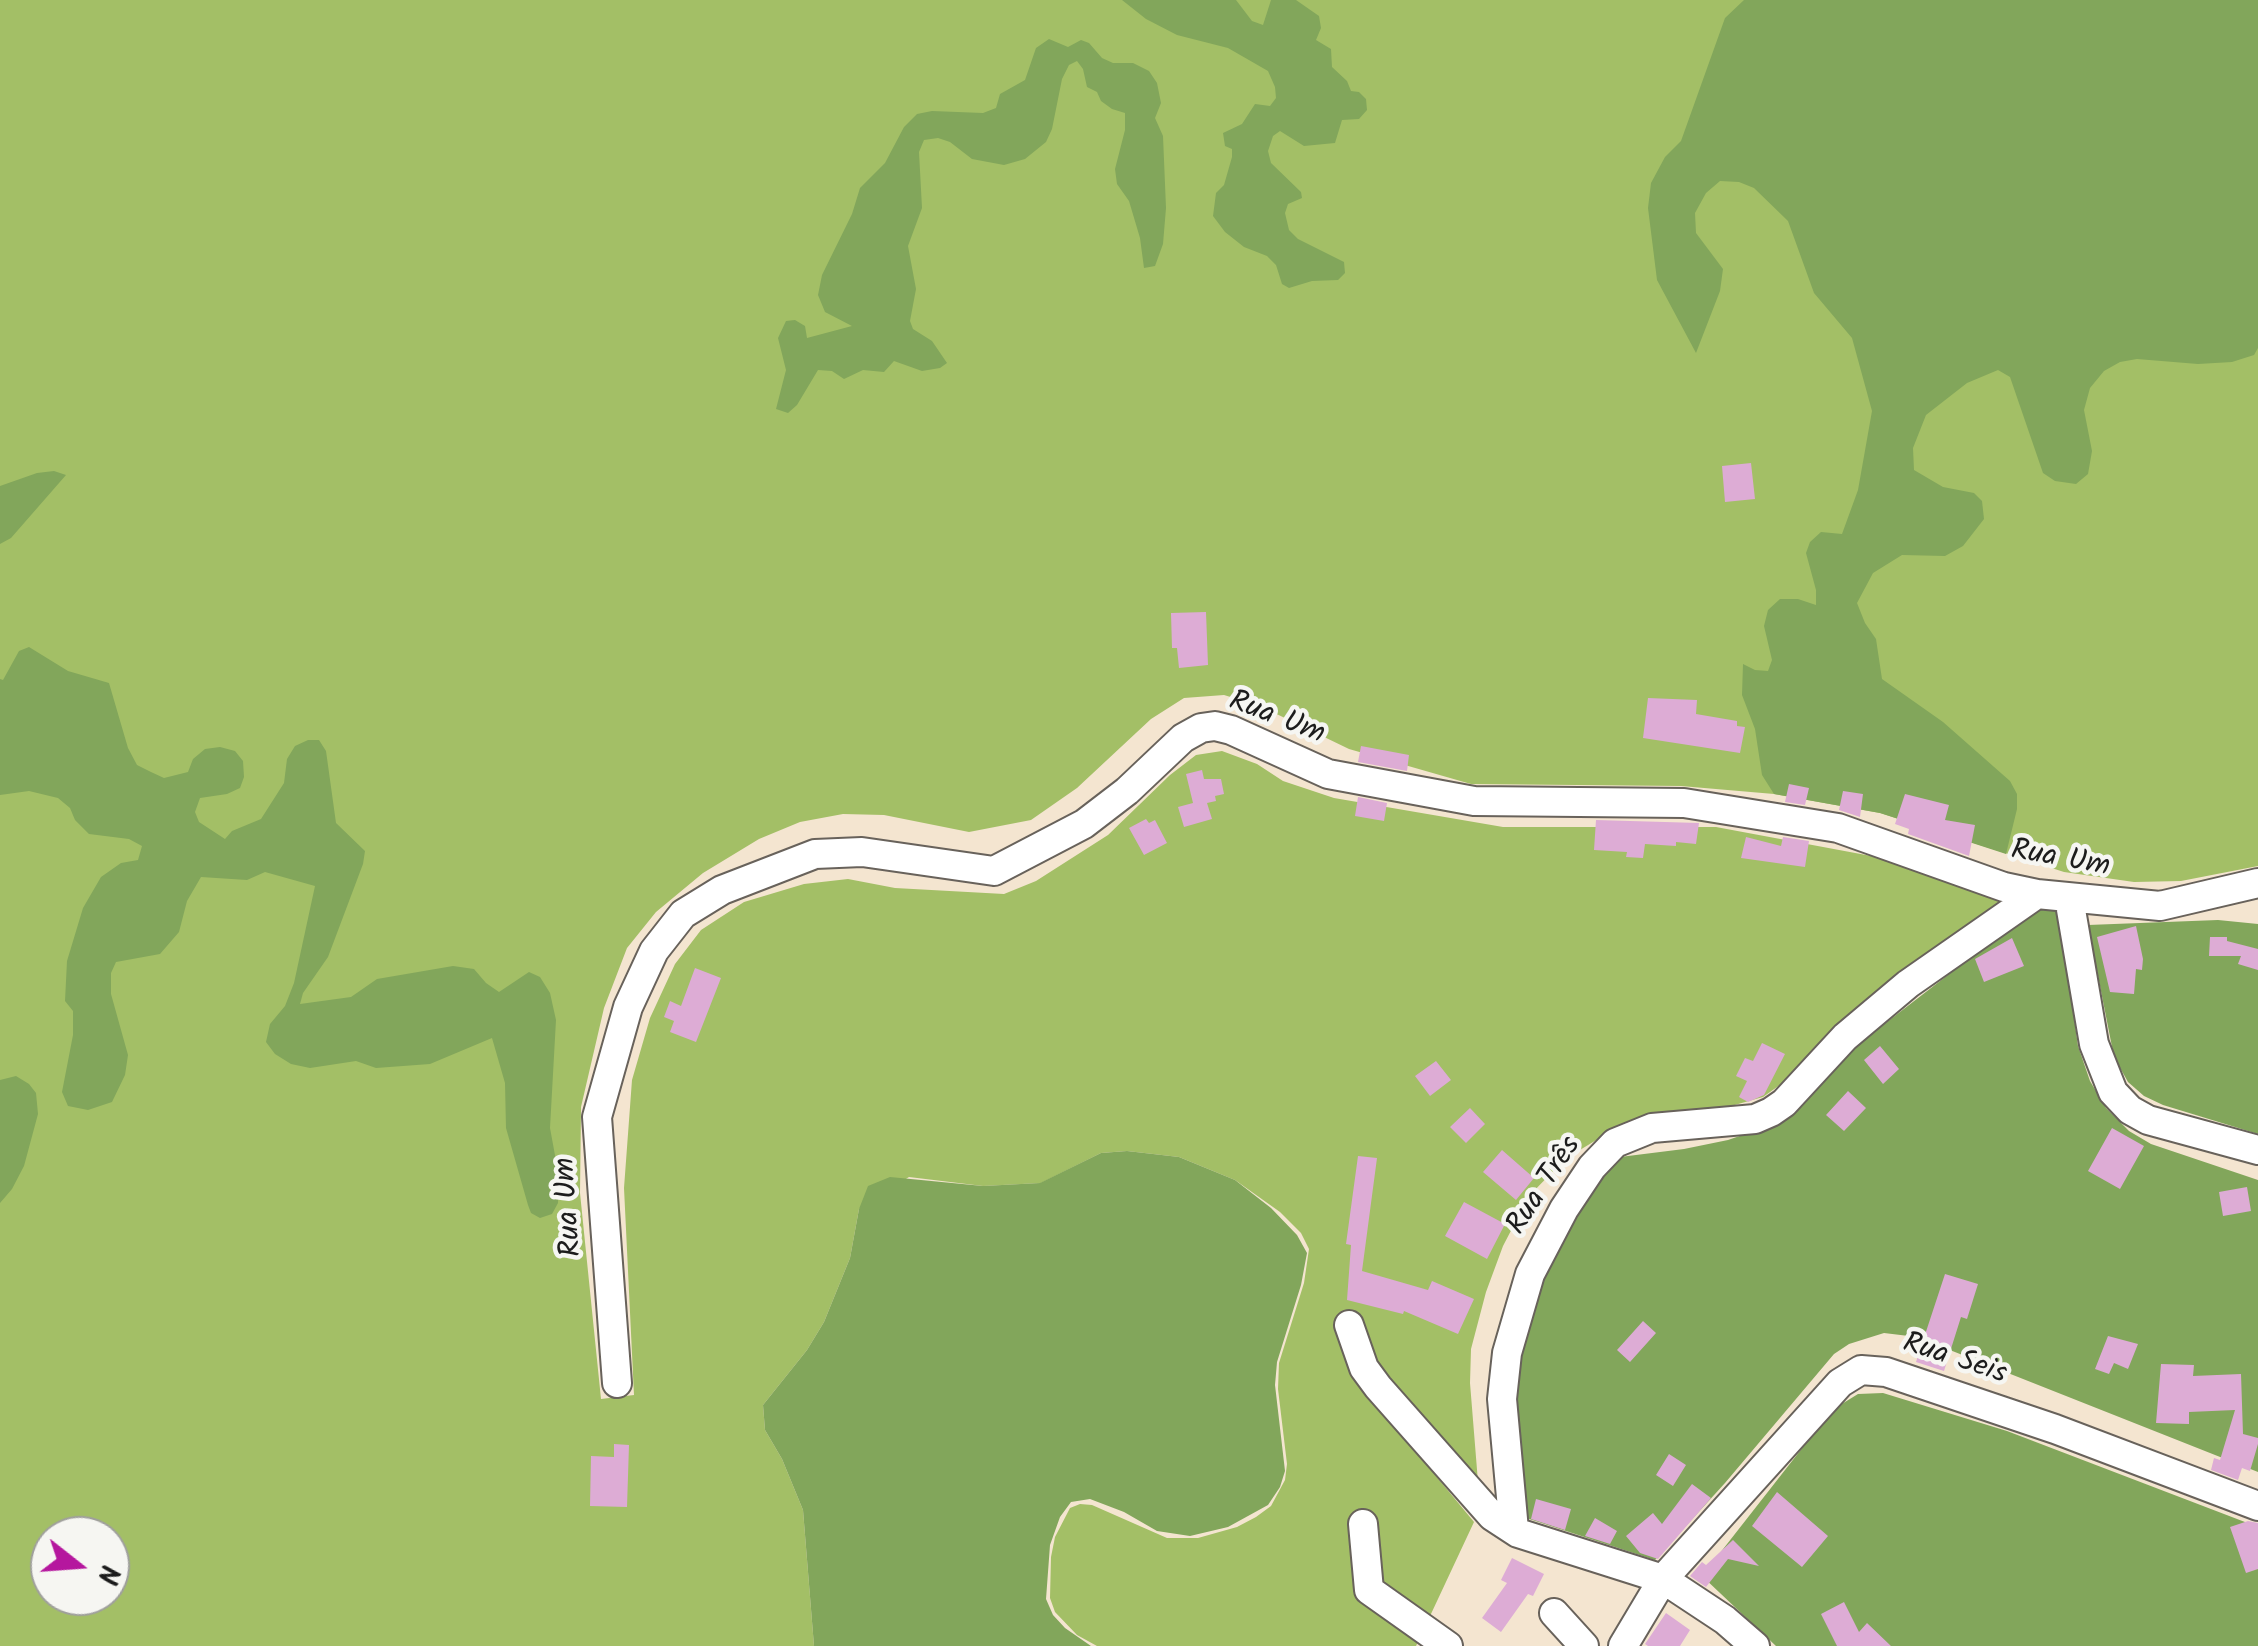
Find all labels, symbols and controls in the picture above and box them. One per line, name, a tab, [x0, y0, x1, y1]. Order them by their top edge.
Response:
street label: Rua Um	[1223, 685, 1329, 755]
street label: Rua Um	[2008, 835, 2112, 887]
street label: Rua Três	[1501, 1131, 1591, 1243]
street label: Rua Um	[550, 1156, 592, 1258]
street label: Rua Seis	[1897, 1327, 2011, 1395]
north arrow	[30, 1516, 130, 1616]
text: N	[83, 1559, 131, 1589]

